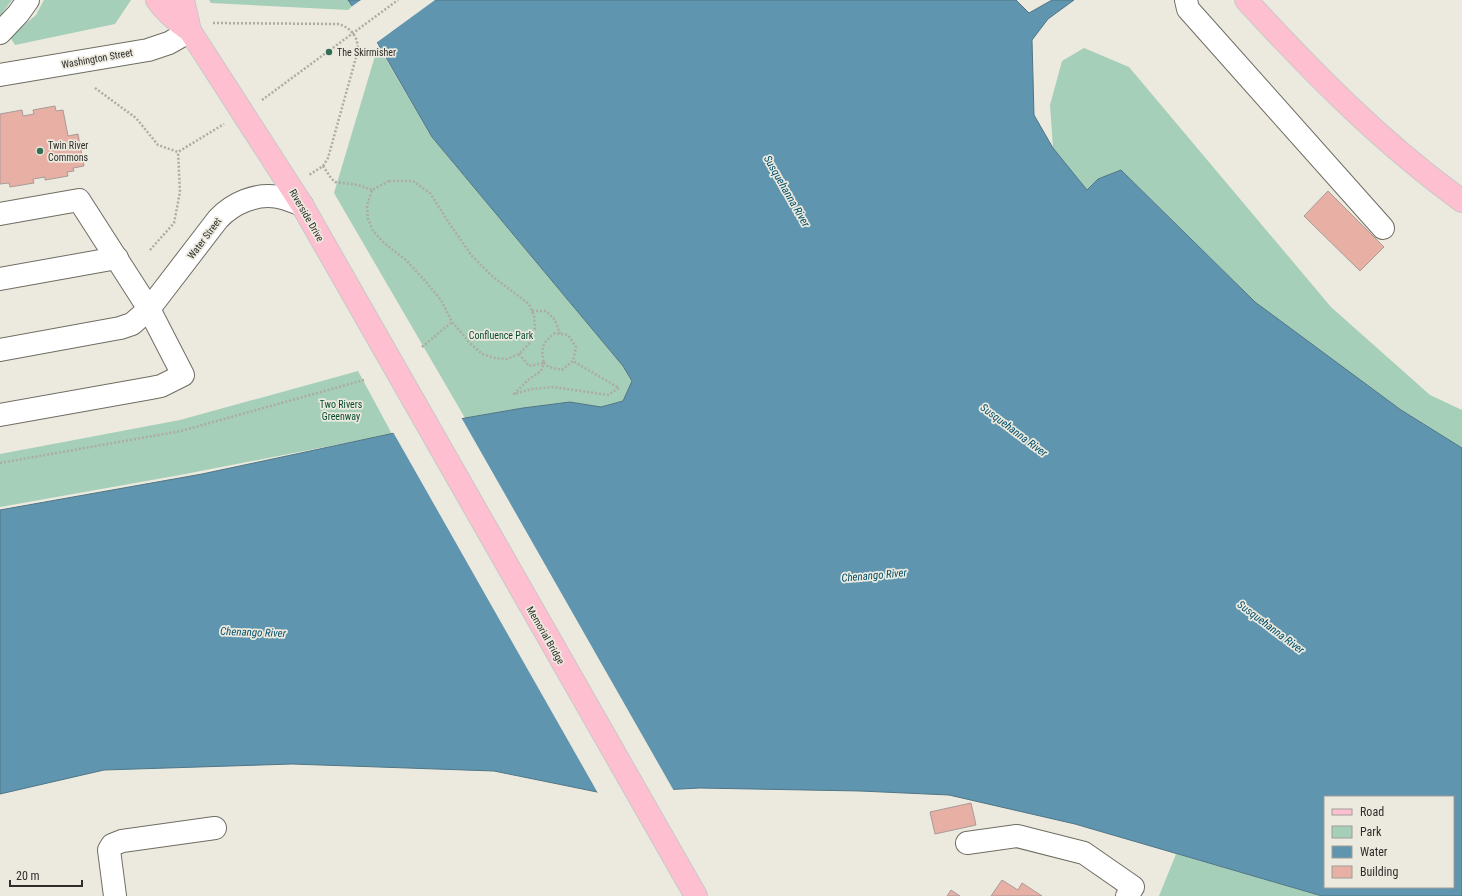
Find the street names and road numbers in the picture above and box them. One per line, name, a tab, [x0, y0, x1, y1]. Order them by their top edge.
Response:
street label: Washington Street	[61, 47, 134, 70]
street label: Riverside Drive	[287, 187, 326, 244]
street label: Water Street	[185, 216, 223, 261]
street label: Memorial Bridge	[525, 604, 567, 666]

